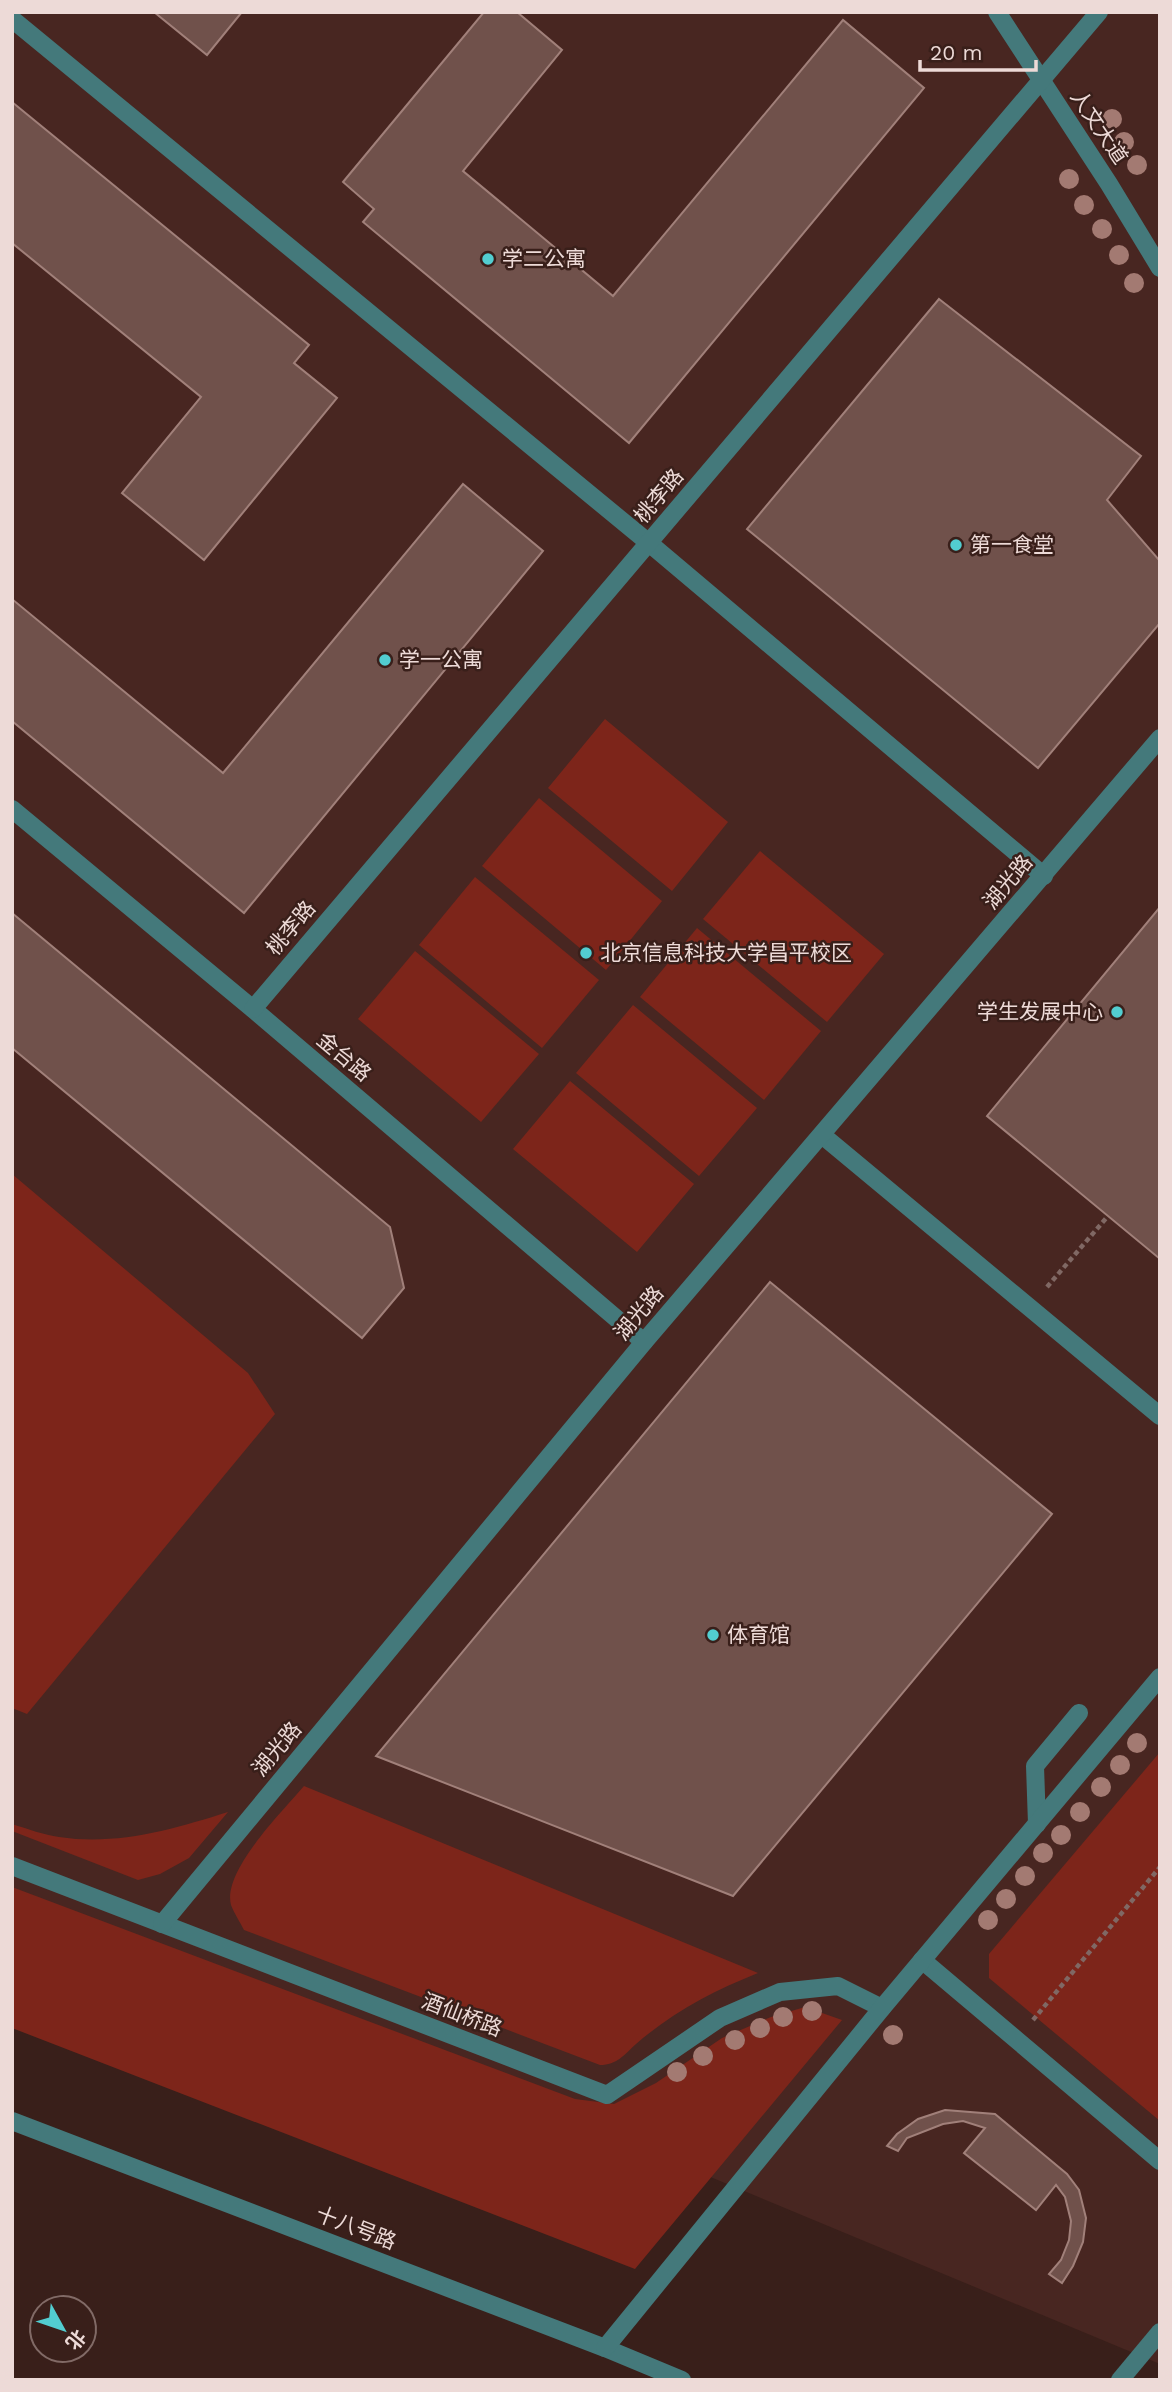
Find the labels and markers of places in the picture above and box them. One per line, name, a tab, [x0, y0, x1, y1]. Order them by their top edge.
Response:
place label: 学二公寓	[502, 246, 586, 271]
marker: 学二公寓	[480, 251, 496, 267]
place label: 第一食堂	[970, 532, 1054, 557]
marker: 第一食堂	[948, 537, 964, 553]
place label: 学一公寓	[399, 647, 483, 672]
marker: 学一公寓	[377, 652, 393, 668]
place label: 北京信息科技大学昌平校区	[600, 940, 852, 965]
marker: 北京信息科技大学昌平校区	[578, 945, 594, 961]
place label: 学生发展中心	[977, 999, 1103, 1024]
marker: 学生发展中心	[1109, 1004, 1125, 1020]
place label: 体育馆	[727, 1622, 790, 1647]
marker: 体育馆	[705, 1627, 721, 1643]

